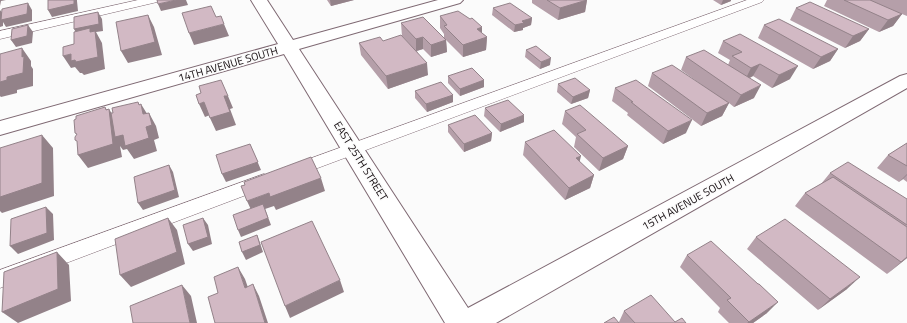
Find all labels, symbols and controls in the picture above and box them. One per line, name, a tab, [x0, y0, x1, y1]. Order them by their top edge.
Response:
street label: 14TH AVENUE SOUTH	[176, 42, 280, 86]
street label: EAST 25TH STREET	[330, 118, 392, 204]
street label: 15TH AVENUE SOUTH	[639, 170, 737, 234]

